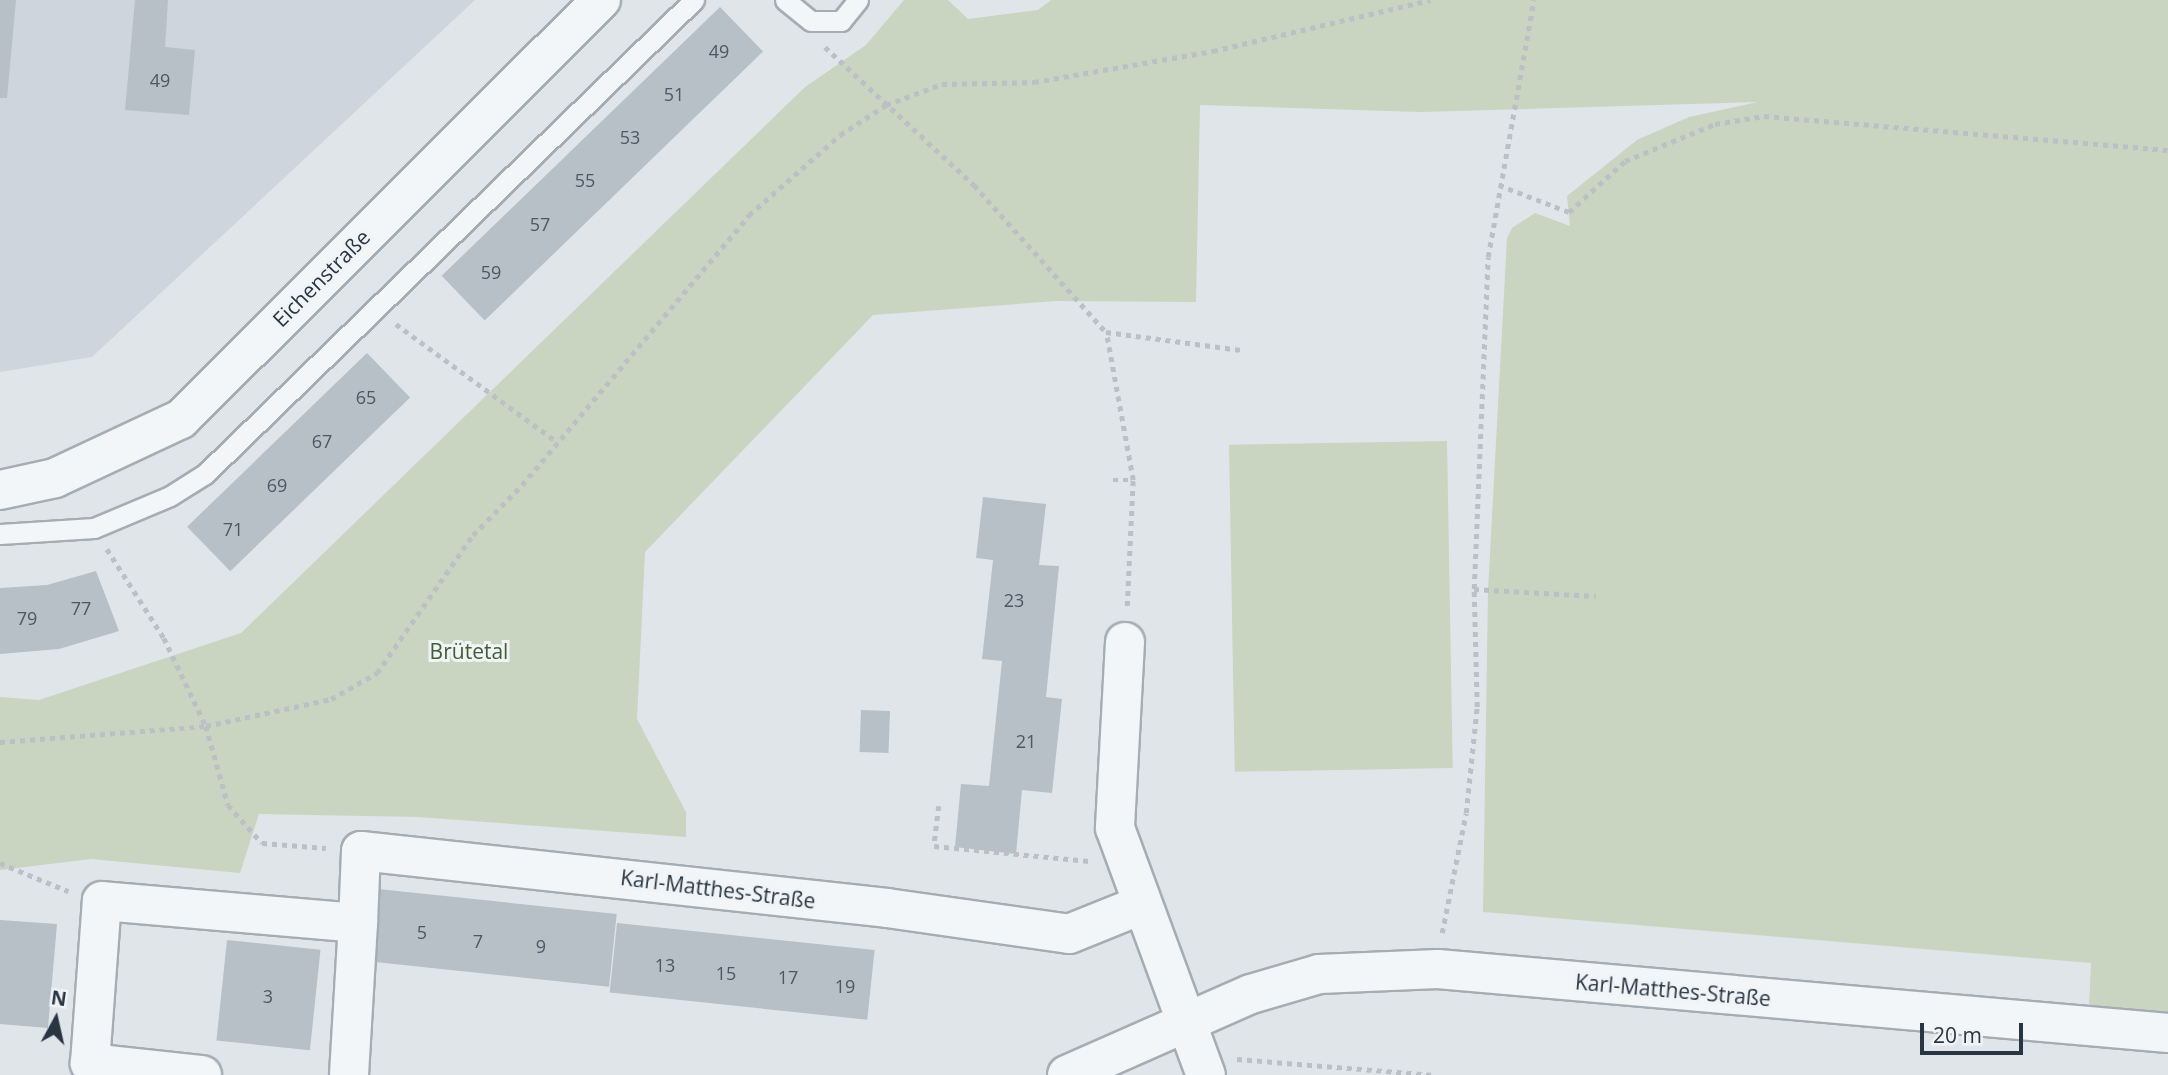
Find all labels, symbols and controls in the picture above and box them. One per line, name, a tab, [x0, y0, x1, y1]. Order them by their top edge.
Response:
house number: 49	[709, 40, 729, 62]
house number: 49	[150, 69, 170, 91]
house number: 51	[664, 83, 684, 105]
house number: 53	[620, 126, 640, 148]
house number: 55	[575, 169, 595, 191]
house number: 57	[530, 213, 550, 235]
street label: Eichenstraße	[267, 224, 375, 332]
house number: 59	[481, 261, 501, 283]
house number: 65	[356, 386, 376, 408]
house number: 67	[312, 430, 332, 452]
house number: 69	[267, 474, 287, 496]
house number: 71	[223, 518, 243, 540]
house number: 23	[1004, 589, 1024, 611]
house number: 77	[71, 597, 91, 619]
house number: 79	[17, 607, 37, 629]
park label: Brütetal	[430, 638, 508, 664]
house number: 21	[1016, 730, 1036, 752]
street label: Karl-Matthes-Straße	[619, 865, 817, 913]
house number: 5	[417, 921, 427, 943]
house number: 7	[473, 930, 483, 952]
house number: 9	[536, 935, 546, 957]
house number: 13	[655, 954, 675, 976]
house number: 15	[716, 962, 736, 984]
house number: 17	[778, 966, 798, 988]
street label: Karl-Matthes-Straße	[1574, 969, 1772, 1011]
house number: 19	[835, 975, 855, 997]
north arrow	[21, 984, 91, 1054]
text: N	[49, 984, 68, 1012]
house number: 3	[263, 985, 273, 1007]
scale bar	[1923, 1009, 2026, 1052]
text: 20 m	[1933, 1021, 1982, 1049]

